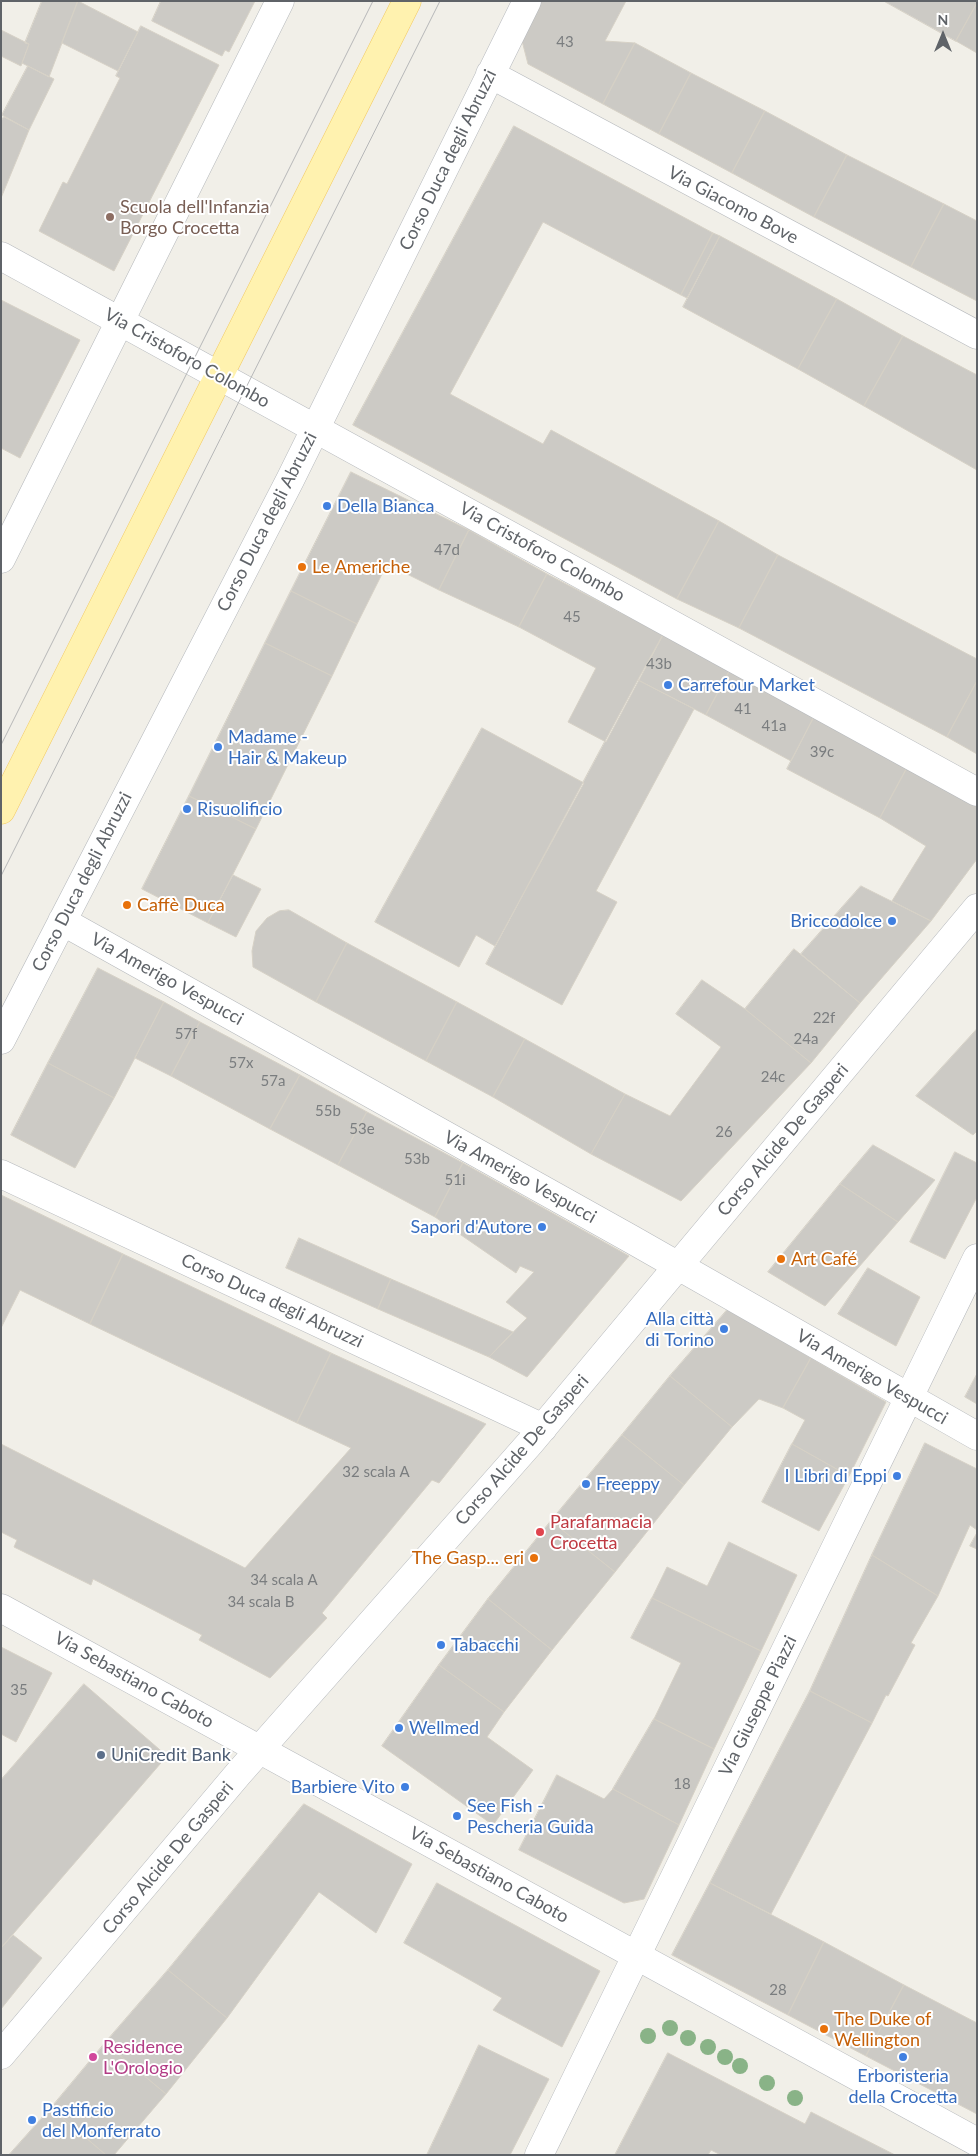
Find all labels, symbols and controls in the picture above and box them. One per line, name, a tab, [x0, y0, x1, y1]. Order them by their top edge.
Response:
north arrow	[918, 10, 968, 60]
text: N	[938, 11, 948, 28]
house number: 43	[556, 33, 574, 51]
street label: Corso Duca degli Abruzzi	[395, 66, 501, 254]
street label: Via Giacomo Bove	[664, 162, 802, 248]
place label: Scuola dell'Infanzia Borgo Crocetta	[120, 196, 270, 238]
marker: Scuola dell'Infanzia Borgo Crocetta	[104, 211, 116, 223]
street label: Via Cristoforo Colombo	[100, 303, 274, 413]
street label: Corso Duca degli Abruzzi	[212, 429, 322, 615]
place label: Della Bianca	[337, 495, 434, 517]
street label: Via Cristoforo Colombo	[455, 497, 629, 607]
marker: Della Bianca	[321, 500, 333, 512]
house number: 47d	[434, 541, 460, 559]
place label: Le Americhe	[312, 556, 410, 578]
marker: Le Americhe	[296, 561, 308, 573]
house number: 45	[563, 608, 581, 626]
house number: 43b	[646, 655, 672, 673]
place label: Carrefour Market	[678, 674, 815, 696]
marker: Carrefour Market	[662, 679, 674, 691]
house number: 41	[734, 700, 752, 718]
house number: 41a	[762, 717, 786, 735]
place label: Madame - Hair & Makeup	[228, 726, 347, 769]
marker: Madame - Hair & Makeup	[212, 741, 224, 753]
house number: 39c	[810, 743, 834, 761]
street label: Corso Duca degli Abruzzi	[27, 789, 137, 975]
place label: Risuolificio	[197, 798, 282, 820]
marker: Risuolificio	[181, 803, 193, 815]
place label: Caffè Duca	[137, 894, 225, 916]
marker: Caffè Duca	[121, 899, 133, 911]
place label: Briccodolce	[790, 910, 882, 932]
marker: Briccodolce	[886, 915, 898, 927]
street label: Via Amerigo Vespucci	[87, 928, 247, 1030]
house number: 22f	[813, 1009, 835, 1027]
house number: 57f	[175, 1025, 197, 1043]
house number: 24a	[794, 1030, 818, 1048]
house number: 57x	[229, 1054, 253, 1072]
street label: Corso Alcide De Gasperi	[713, 1059, 853, 1221]
house number: 24c	[761, 1068, 785, 1086]
house number: 57a	[261, 1072, 285, 1090]
house number: 55b	[315, 1102, 341, 1120]
house number: 53e	[349, 1120, 375, 1138]
house number: 26	[715, 1123, 733, 1141]
street label: Via Amerigo Vespucci	[440, 1126, 600, 1228]
house number: 53b	[404, 1150, 430, 1168]
house number: 51i	[445, 1171, 465, 1189]
place label: Sapori d'Autore	[411, 1216, 532, 1238]
marker: Sapori d'Autore	[536, 1221, 548, 1233]
place label: Art Café	[791, 1248, 857, 1270]
street label: Corso Duca degli Abruzzi	[178, 1249, 366, 1353]
marker: Art Café	[775, 1253, 787, 1265]
place label: Alla città di Torino	[645, 1308, 714, 1350]
marker: Alla città di Torino	[718, 1323, 730, 1335]
street label: Via Amerigo Vespucci	[793, 1325, 951, 1429]
street label: Corso Alcide De Gasperi	[451, 1370, 593, 1530]
house number: 32 scala A	[342, 1463, 410, 1481]
place label: I Libri di Eppi	[785, 1465, 887, 1487]
marker: I Libri di Eppi	[891, 1470, 903, 1482]
place label: Freeppy	[596, 1473, 660, 1495]
marker: Freeppy	[580, 1478, 592, 1490]
place label: Parafarmacia Crocetta	[550, 1511, 652, 1554]
marker: Parafarmacia Crocetta	[534, 1526, 546, 1538]
place label: The Gasp... eri	[412, 1547, 524, 1569]
marker: The Gasp... eri	[528, 1552, 540, 1564]
house number: 34 scala A	[250, 1571, 318, 1589]
house number: 34 scala B	[228, 1593, 294, 1611]
street label: Via Sebastiano Caboto	[51, 1627, 217, 1733]
street label: Via Giuseppe Piazzi	[715, 1632, 801, 1780]
place label: Tabacchi	[451, 1634, 519, 1656]
marker: Tabacchi	[435, 1639, 447, 1651]
house number: 35	[10, 1681, 28, 1699]
place label: Wellmed	[409, 1717, 479, 1739]
marker: Wellmed	[393, 1722, 405, 1734]
place label: UniCredit Bank	[111, 1744, 231, 1766]
marker: UniCredit Bank	[95, 1749, 107, 1761]
house number: 18	[673, 1775, 691, 1793]
place label: Barbiere Vito	[291, 1776, 395, 1798]
street label: Corso Alcide De Gasperi	[98, 1777, 238, 1939]
marker: Barbiere Vito	[399, 1781, 411, 1793]
place label: See Fish - Pescheria Guida	[467, 1795, 594, 1838]
marker: See Fish - Pescheria Guida	[451, 1810, 463, 1822]
street label: Via Sebastiano Caboto	[406, 1822, 572, 1928]
house number: 28	[769, 1981, 787, 1999]
place label: The Duke of Wellington	[834, 2008, 931, 2050]
marker: The Duke of Wellington	[818, 2023, 830, 2035]
place label: Residence L'Orologio	[103, 2036, 183, 2078]
marker: Residence L'Orologio	[87, 2051, 99, 2063]
marker: Erboristeria della Crocetta	[897, 2051, 909, 2063]
place label: Erboristeria della Crocetta	[848, 2065, 958, 2108]
place label: Pastificio del Monferrato	[42, 2099, 161, 2142]
marker: Pastificio del Monferrato	[26, 2114, 38, 2126]

